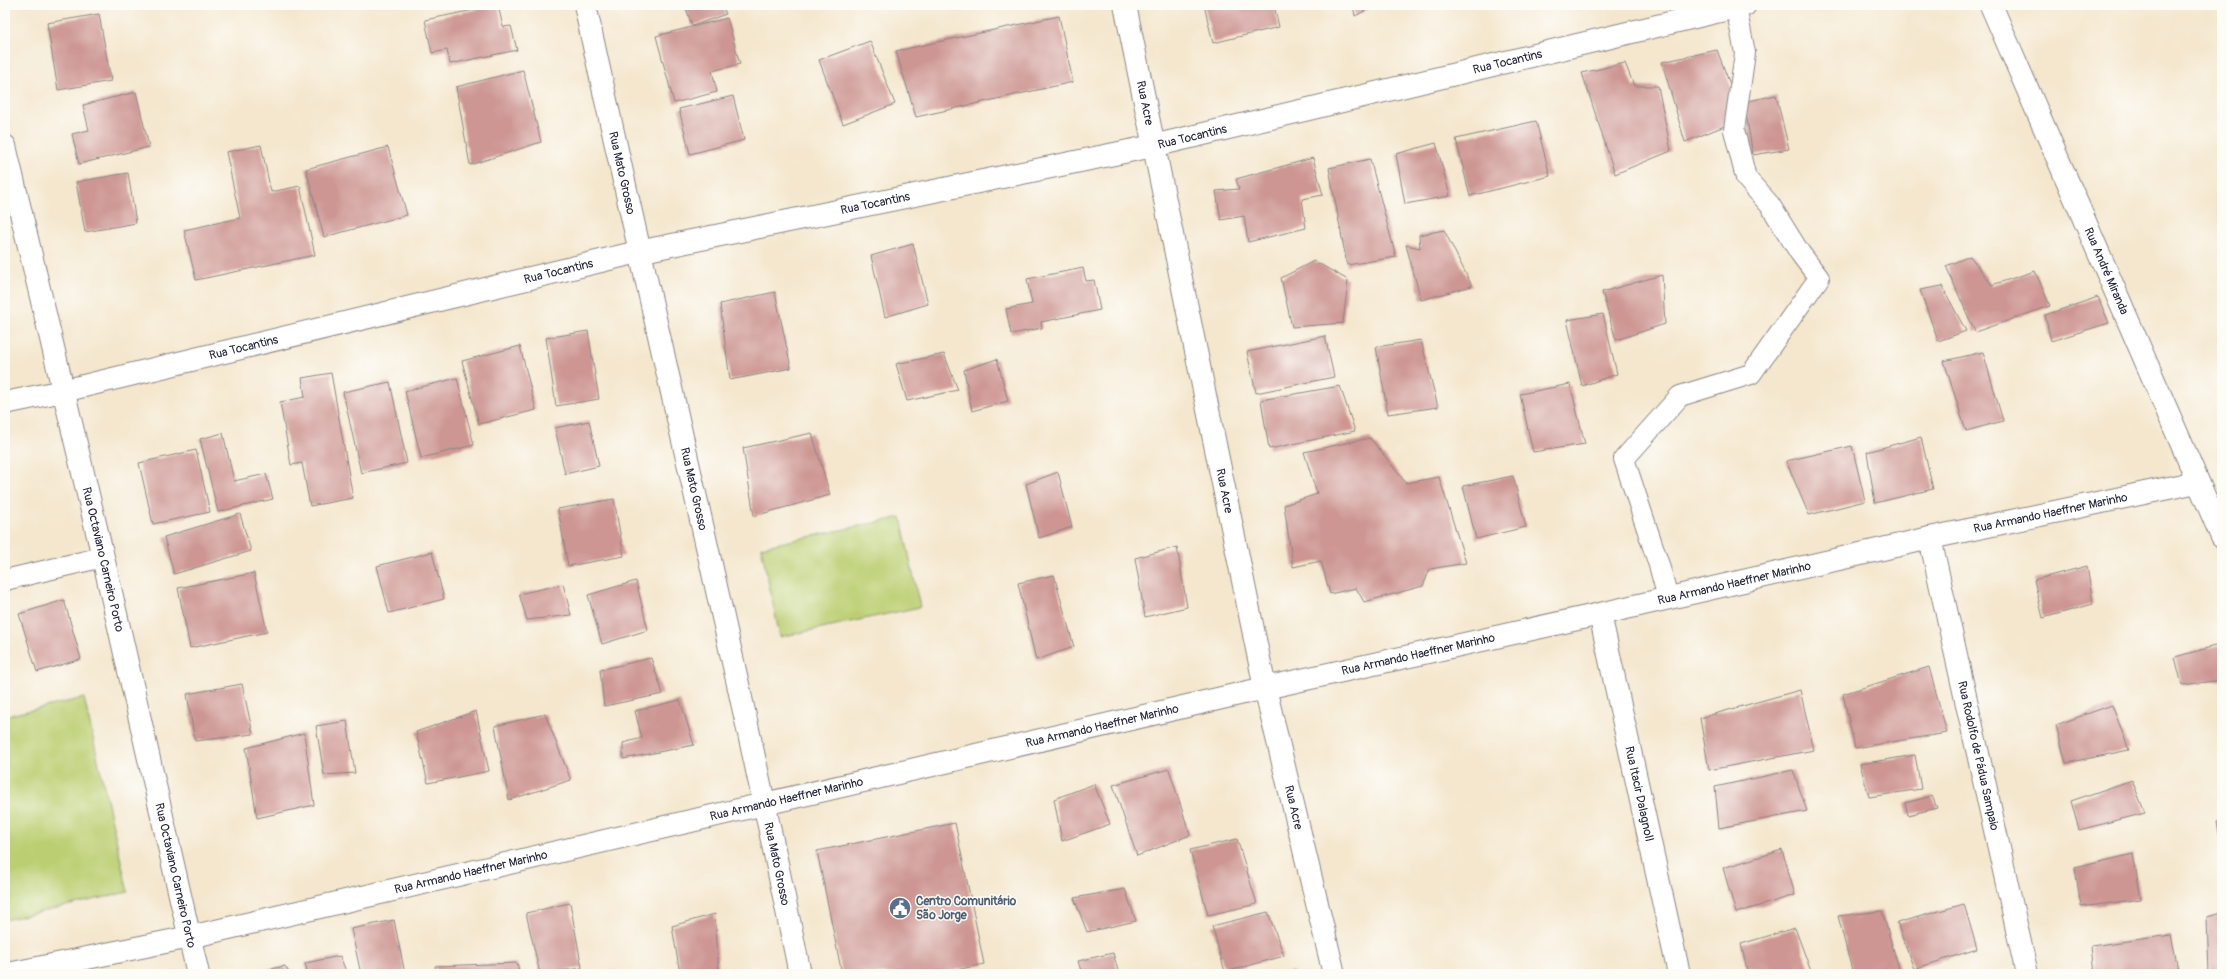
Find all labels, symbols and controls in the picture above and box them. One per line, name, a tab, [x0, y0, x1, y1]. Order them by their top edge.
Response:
street label: Rua Tocantins	[1472, 46, 1544, 78]
street label: Rua Acre	[1133, 79, 1156, 127]
street label: Rua Tocantins	[1156, 122, 1229, 153]
street label: Rua Mato Grosso	[605, 130, 638, 217]
street label: Rua Tocantins	[839, 189, 912, 218]
street label: Rua André Miranda	[2081, 225, 2132, 317]
street label: Rua Tocantins	[523, 256, 595, 287]
street label: Rua Tocantins	[208, 332, 280, 363]
street label: Rua Mato Grosso	[677, 446, 710, 532]
street label: Rua Acre	[1212, 467, 1236, 515]
street label: Rua Octaviano Carneiro Porto	[79, 486, 127, 634]
street label: Rua Armando Haeffner Marinho	[1972, 490, 2129, 537]
street label: Rua Armando Haeffner Marinho	[1656, 559, 1813, 608]
street label: Rua Armando Haeffner Marinho	[1340, 630, 1497, 679]
street label: Rua Rodolfo de Pádua Sampaio	[1954, 680, 2002, 833]
street label: Rua Armando Haeffner Marinho	[1024, 701, 1181, 751]
street label: Rua Itacir Dalagnoll	[1621, 745, 1657, 843]
street label: Rua Armando Haeffner Marinho	[709, 774, 865, 824]
street label: Rua Acre	[1281, 784, 1306, 831]
street label: Rua Octaviano Carneiro Porto	[151, 802, 199, 950]
street label: Rua Mato Grosso	[760, 821, 793, 907]
street label: Rua Armando Haeffner Marinho	[393, 847, 550, 897]
place label: Centro Comunitário São Jorge	[916, 894, 1017, 923]
public building icon: Centro Comunitário São Jorge	[887, 895, 913, 921]

